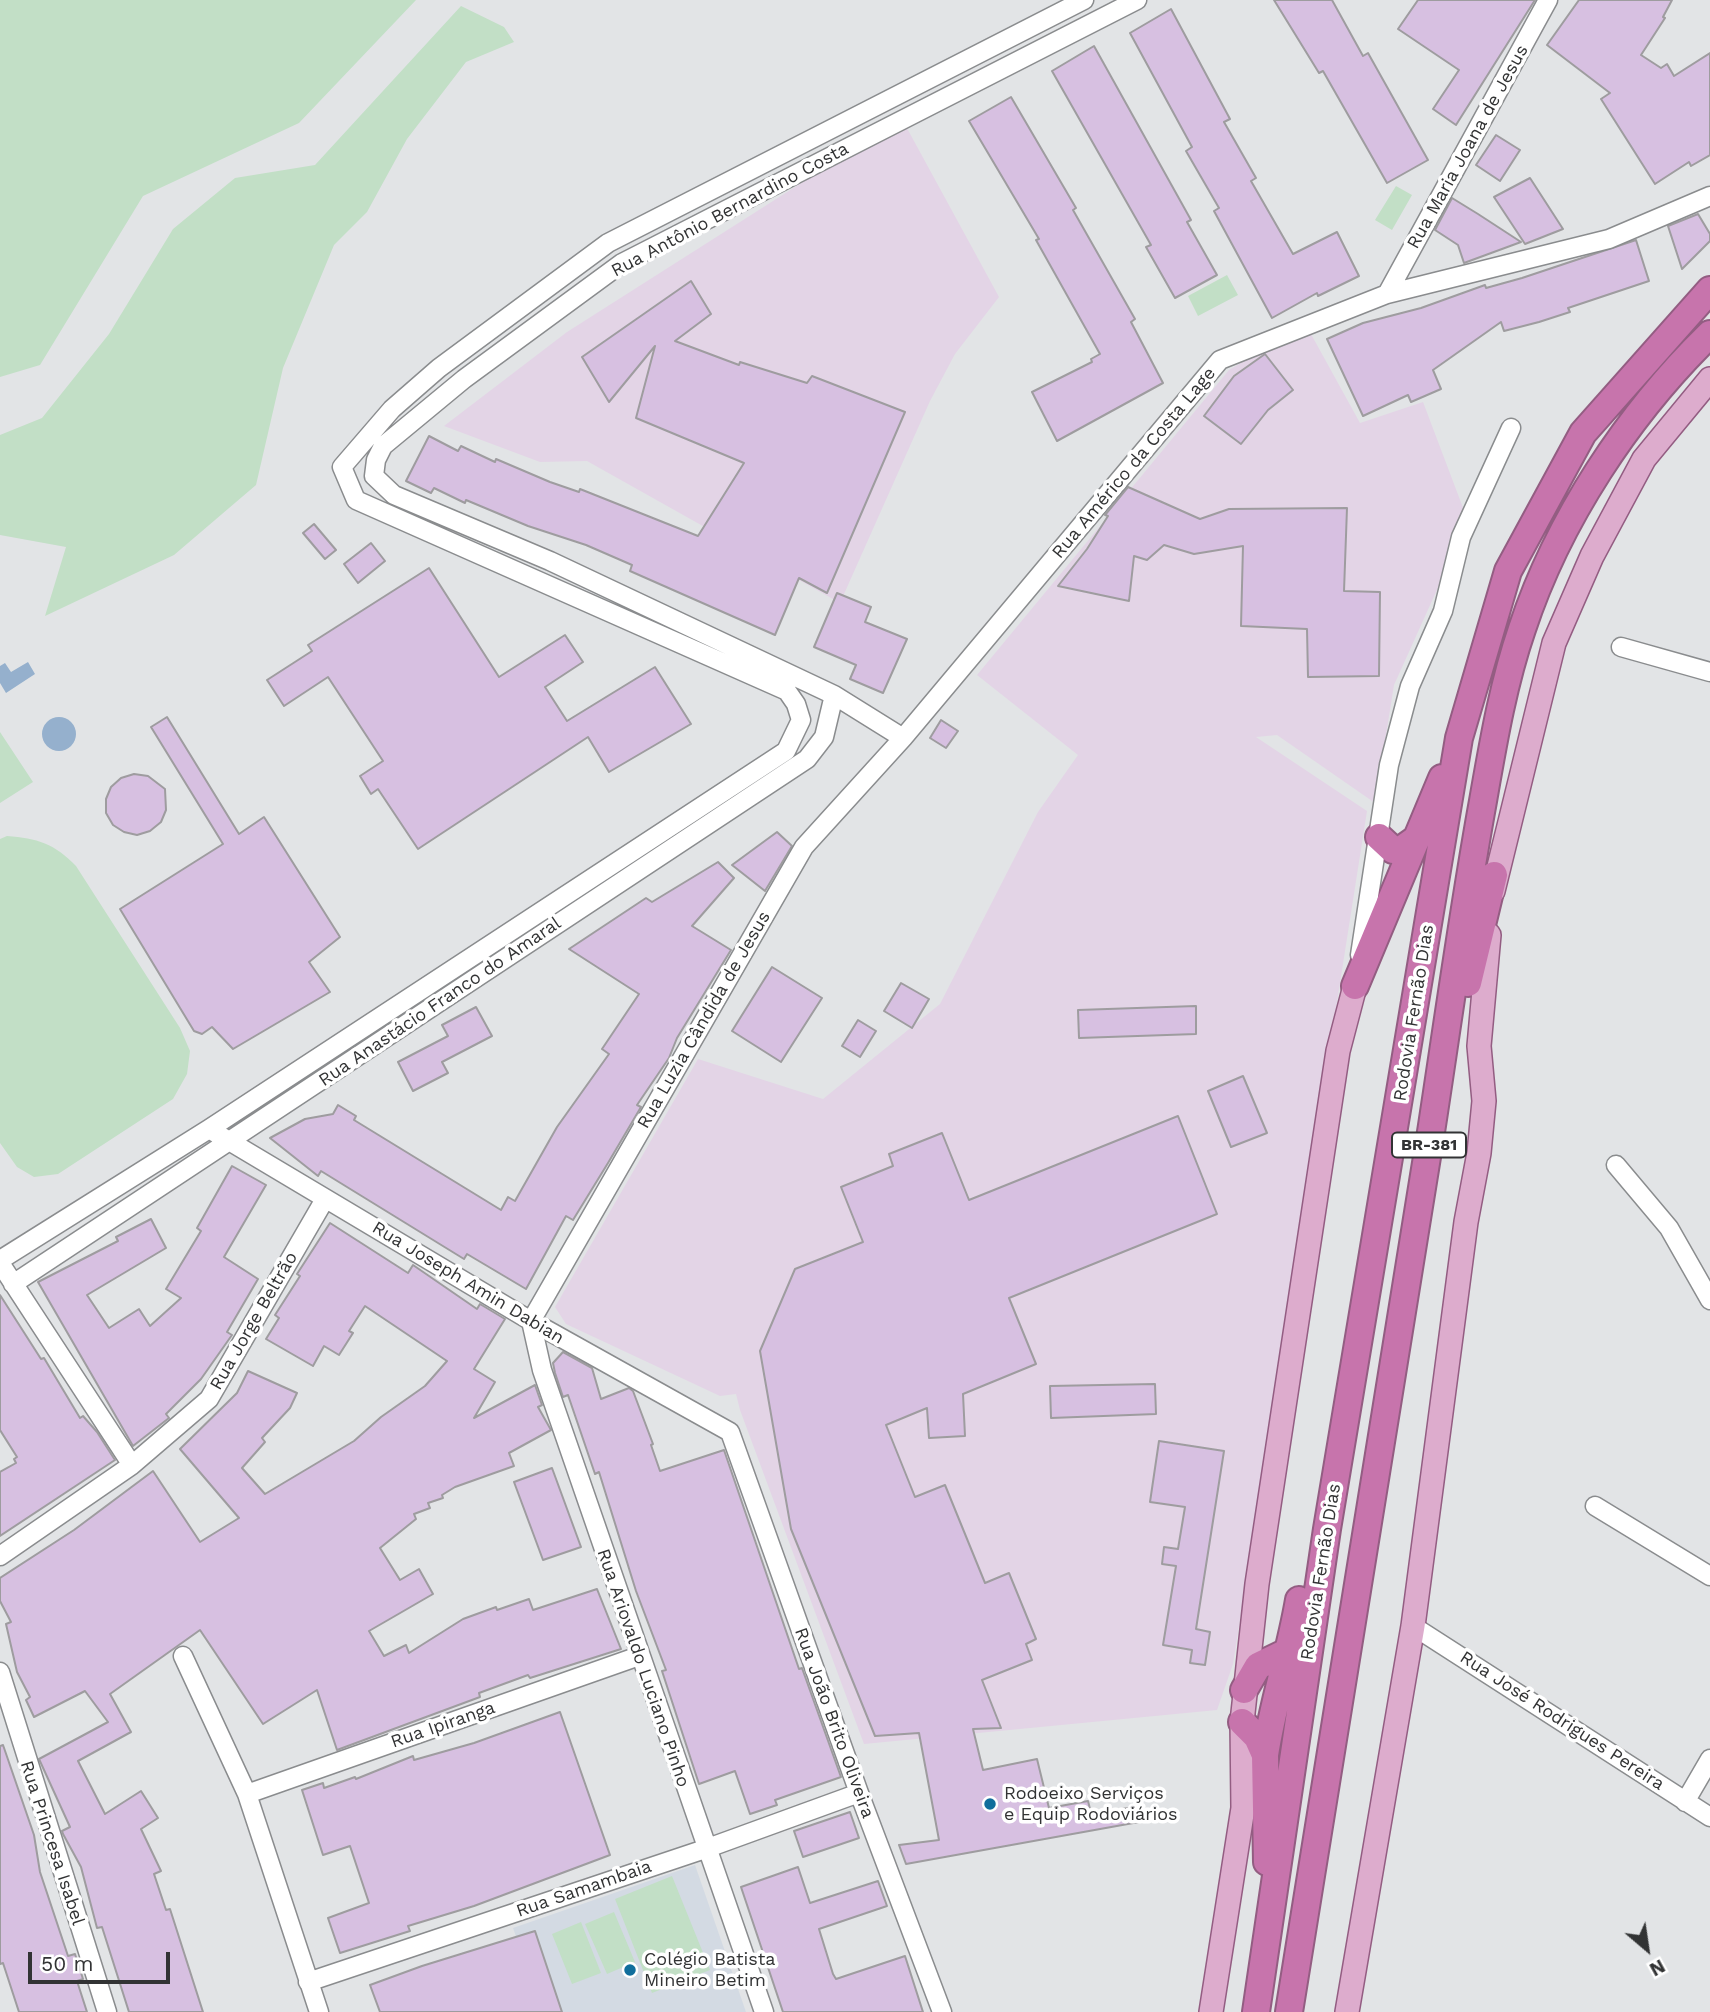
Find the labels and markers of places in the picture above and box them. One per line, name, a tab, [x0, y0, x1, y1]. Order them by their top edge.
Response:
place label: Rodoeixo Serviços e Equip Rodoviários	[1004, 1783, 1178, 1826]
marker: Rodoeixo Serviços e Equip Rodoviários	[982, 1796, 998, 1812]
place label: Colégio Batista Mineiro Betim	[644, 1949, 775, 1992]
marker: Colégio Batista Mineiro Betim	[622, 1962, 638, 1978]

